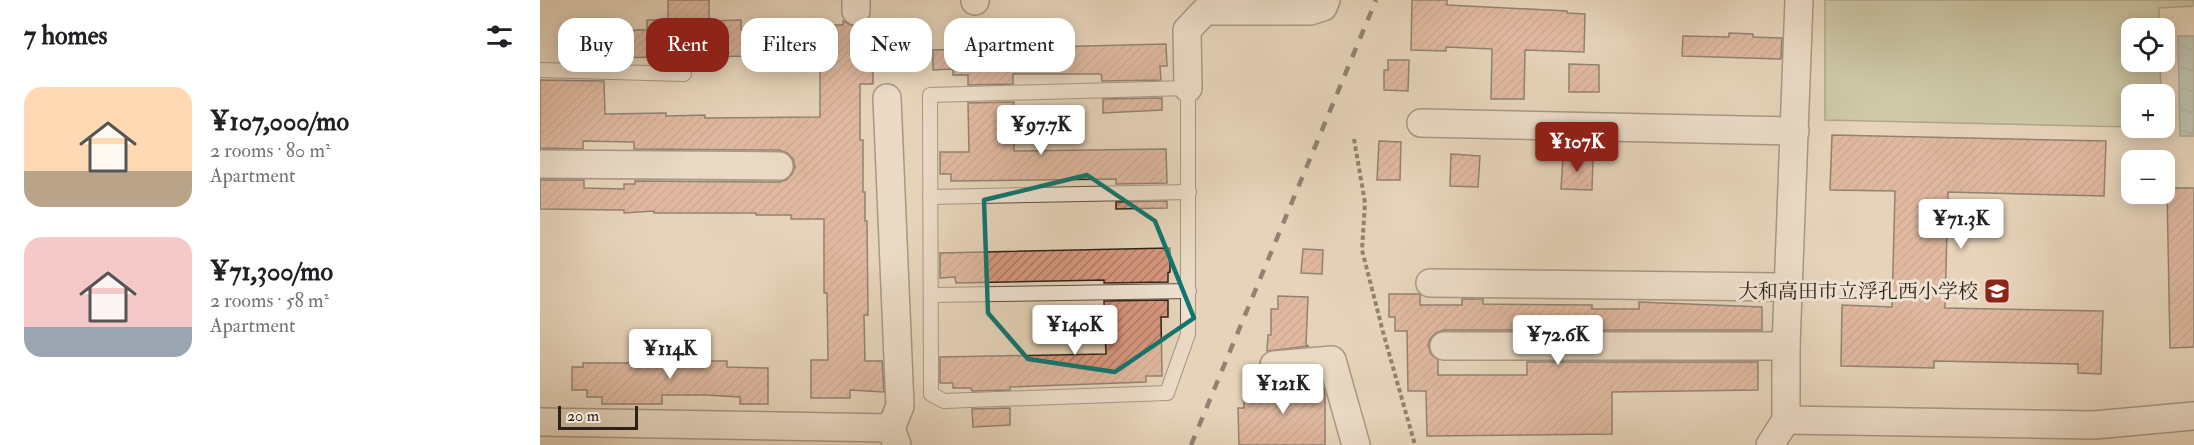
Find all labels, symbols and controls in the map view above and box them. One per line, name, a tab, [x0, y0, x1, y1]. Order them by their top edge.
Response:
chip: Buy	[558, 18, 634, 72]
chip: Rent	[646, 18, 729, 72]
chip: Filters	[741, 18, 838, 72]
chip: New	[850, 18, 932, 72]
chip: Apartment	[944, 18, 1075, 72]
map controls	[2121, 18, 2175, 204]
button: locate	[2121, 18, 2175, 72]
text: 7 homes	[24, 20, 107, 52]
icon: filters	[483, 20, 516, 53]
button: +	[2121, 84, 2175, 138]
pin: ¥97.7K	[992, 105, 1090, 156]
text: ¥107,000/mo	[210, 106, 349, 138]
icon: home	[72, 111, 144, 183]
text: ¥97.7K	[1011, 112, 1071, 137]
pin: ¥107K	[1535, 122, 1619, 173]
text: ¥107K	[1549, 129, 1605, 154]
text: 2 rooms · 80 m²	[210, 138, 331, 163]
button: −	[2121, 150, 2175, 204]
text: Apartment	[210, 163, 295, 188]
pin: ¥71.3K	[1912, 199, 2010, 250]
text: ¥71.3K	[1933, 206, 1989, 231]
text: ¥71,300/mo	[210, 256, 333, 288]
icon: home	[72, 261, 144, 333]
school or university icon: 大和高田市立浮孔西小学校	[1982, 276, 2012, 306]
place label: 大和高田市立浮孔西小学校	[1738, 279, 1978, 304]
text: 2 rooms · 58 m²	[210, 288, 329, 313]
pin: ¥140K	[1033, 305, 1117, 356]
text: ¥140K	[1046, 312, 1104, 337]
text: Apartment	[210, 313, 295, 338]
pin: ¥72.6K	[1509, 315, 1607, 366]
text: ¥72.6K	[1527, 322, 1589, 347]
pin: ¥114K	[628, 329, 712, 380]
text: ¥114K	[643, 336, 697, 361]
pin: ¥121K	[1241, 364, 1325, 415]
text: ¥121K	[1256, 371, 1310, 396]
scale bar	[558, 403, 638, 430]
text: 20 m	[567, 406, 599, 426]

